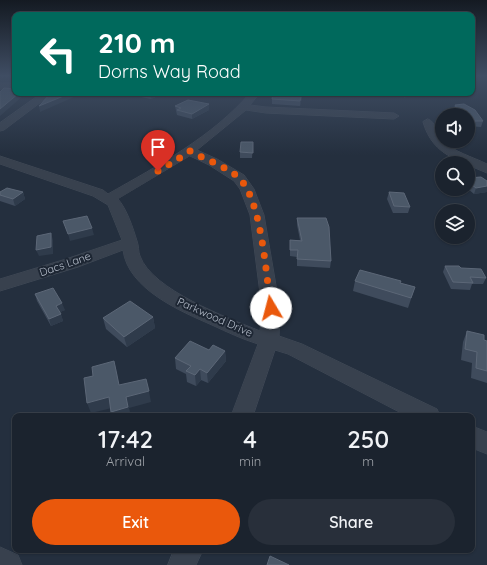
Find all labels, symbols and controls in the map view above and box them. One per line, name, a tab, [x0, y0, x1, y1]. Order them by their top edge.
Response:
text: 210 m	[98, 25, 176, 60]
icon: left	[32, 28, 84, 80]
text: Dorns Way Road	[98, 60, 241, 83]
map controls	[435, 108, 475, 244]
button: sound	[435, 108, 475, 148]
pin	[141, 130, 175, 171]
icon: arrive	[147, 136, 169, 158]
button: search	[435, 156, 475, 196]
button: layers	[435, 204, 475, 244]
street label: Dacs Lane	[37, 249, 93, 279]
position arrow	[250, 287, 292, 329]
street label: Parkwood Drive	[175, 294, 255, 340]
text: 17:42	[98, 424, 153, 454]
text: 4	[243, 424, 257, 454]
text: 250	[347, 424, 389, 454]
text: Arrival	[106, 453, 145, 469]
text: min	[239, 453, 261, 469]
text: m	[362, 453, 374, 469]
button: Exit	[32, 499, 240, 545]
button: Share	[248, 499, 455, 545]

